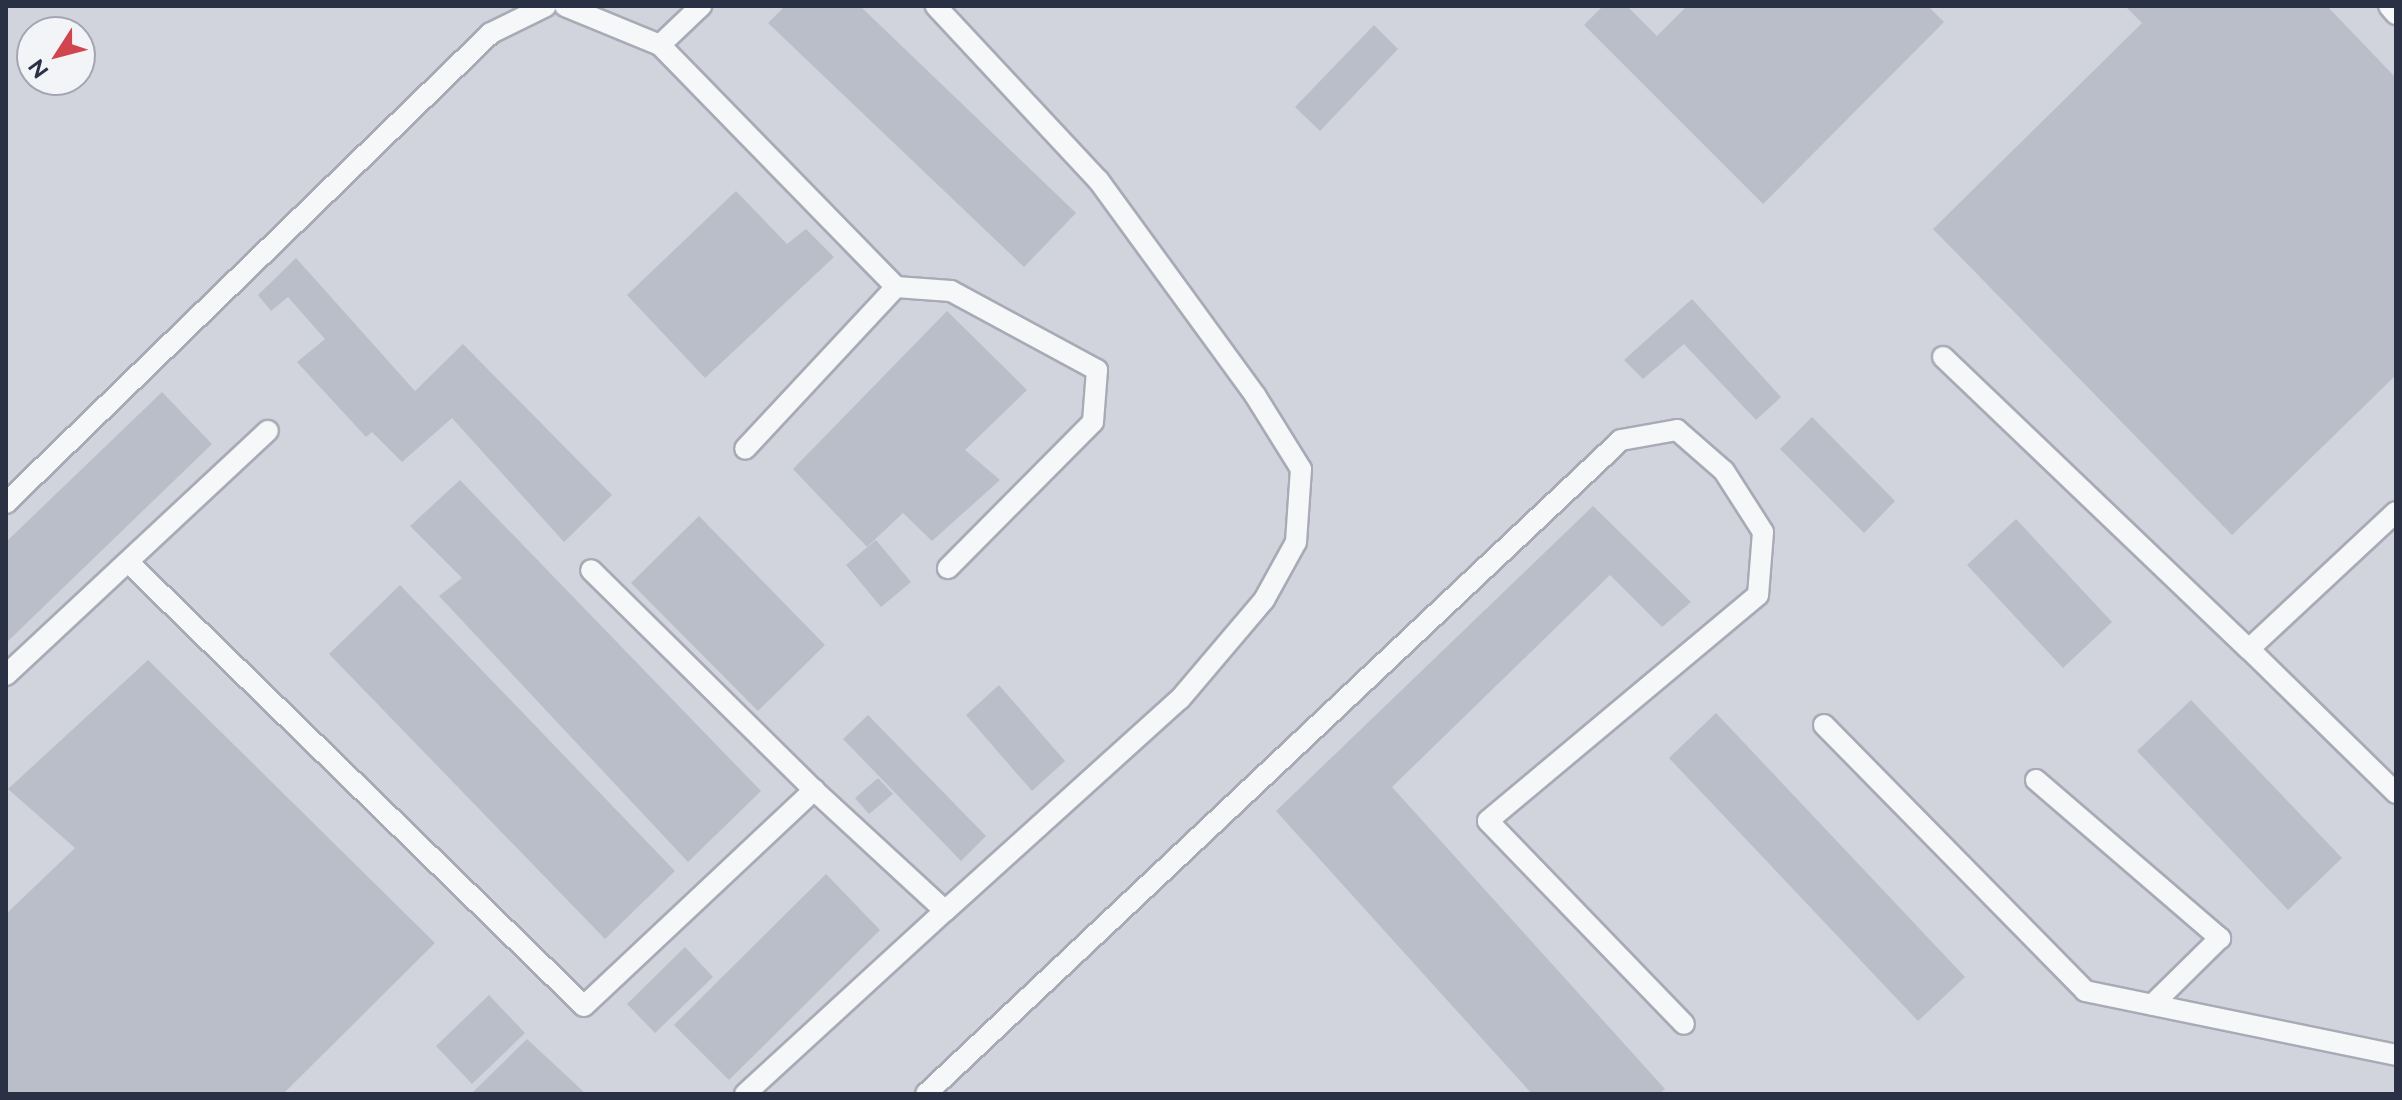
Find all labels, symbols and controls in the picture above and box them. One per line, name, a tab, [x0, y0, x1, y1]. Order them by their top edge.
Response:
north arrow	[16, 16, 96, 96]
text: N	[23, 55, 54, 83]

